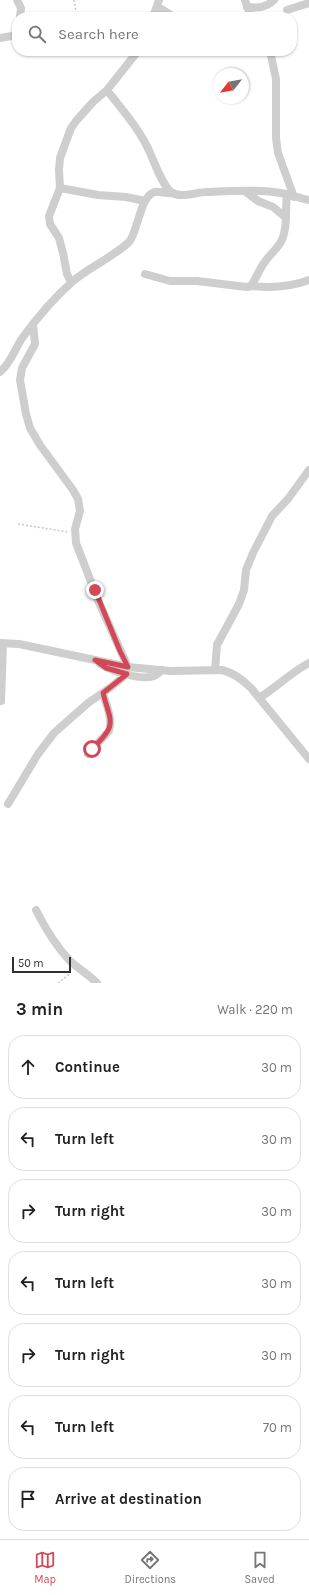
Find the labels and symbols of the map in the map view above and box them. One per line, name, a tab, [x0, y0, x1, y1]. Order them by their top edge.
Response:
north arrow	[213, 68, 249, 104]
route end	[86, 581, 104, 599]
route start	[83, 740, 101, 758]
scale bar	[12, 955, 71, 974]

